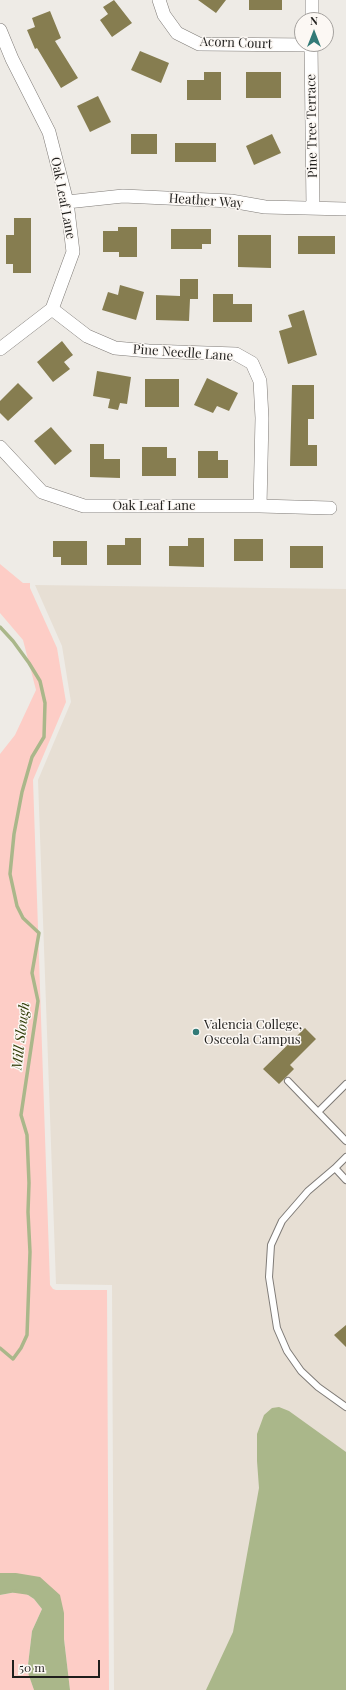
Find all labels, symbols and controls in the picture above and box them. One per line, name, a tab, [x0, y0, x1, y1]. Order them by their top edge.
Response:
north arrow	[294, 12, 334, 52]
text: N	[310, 13, 318, 28]
street label: Acorn Court	[200, 34, 272, 52]
street label: Pine Tree Terrace	[303, 74, 321, 178]
street label: Oak Leaf Lane	[47, 156, 79, 240]
street label: Heather Way	[168, 191, 244, 211]
street label: Pine Needle Lane	[132, 342, 234, 364]
street label: Oak Leaf Lane	[112, 498, 196, 514]
water label: Mill Slough	[9, 1001, 33, 1071]
place label: Valencia College, Osceola Campus	[204, 1017, 302, 1048]
marker: Valencia College, Osceola Campus	[191, 1027, 201, 1037]
scale bar	[14, 1652, 102, 1678]
text: 50 m	[19, 1659, 45, 1675]

